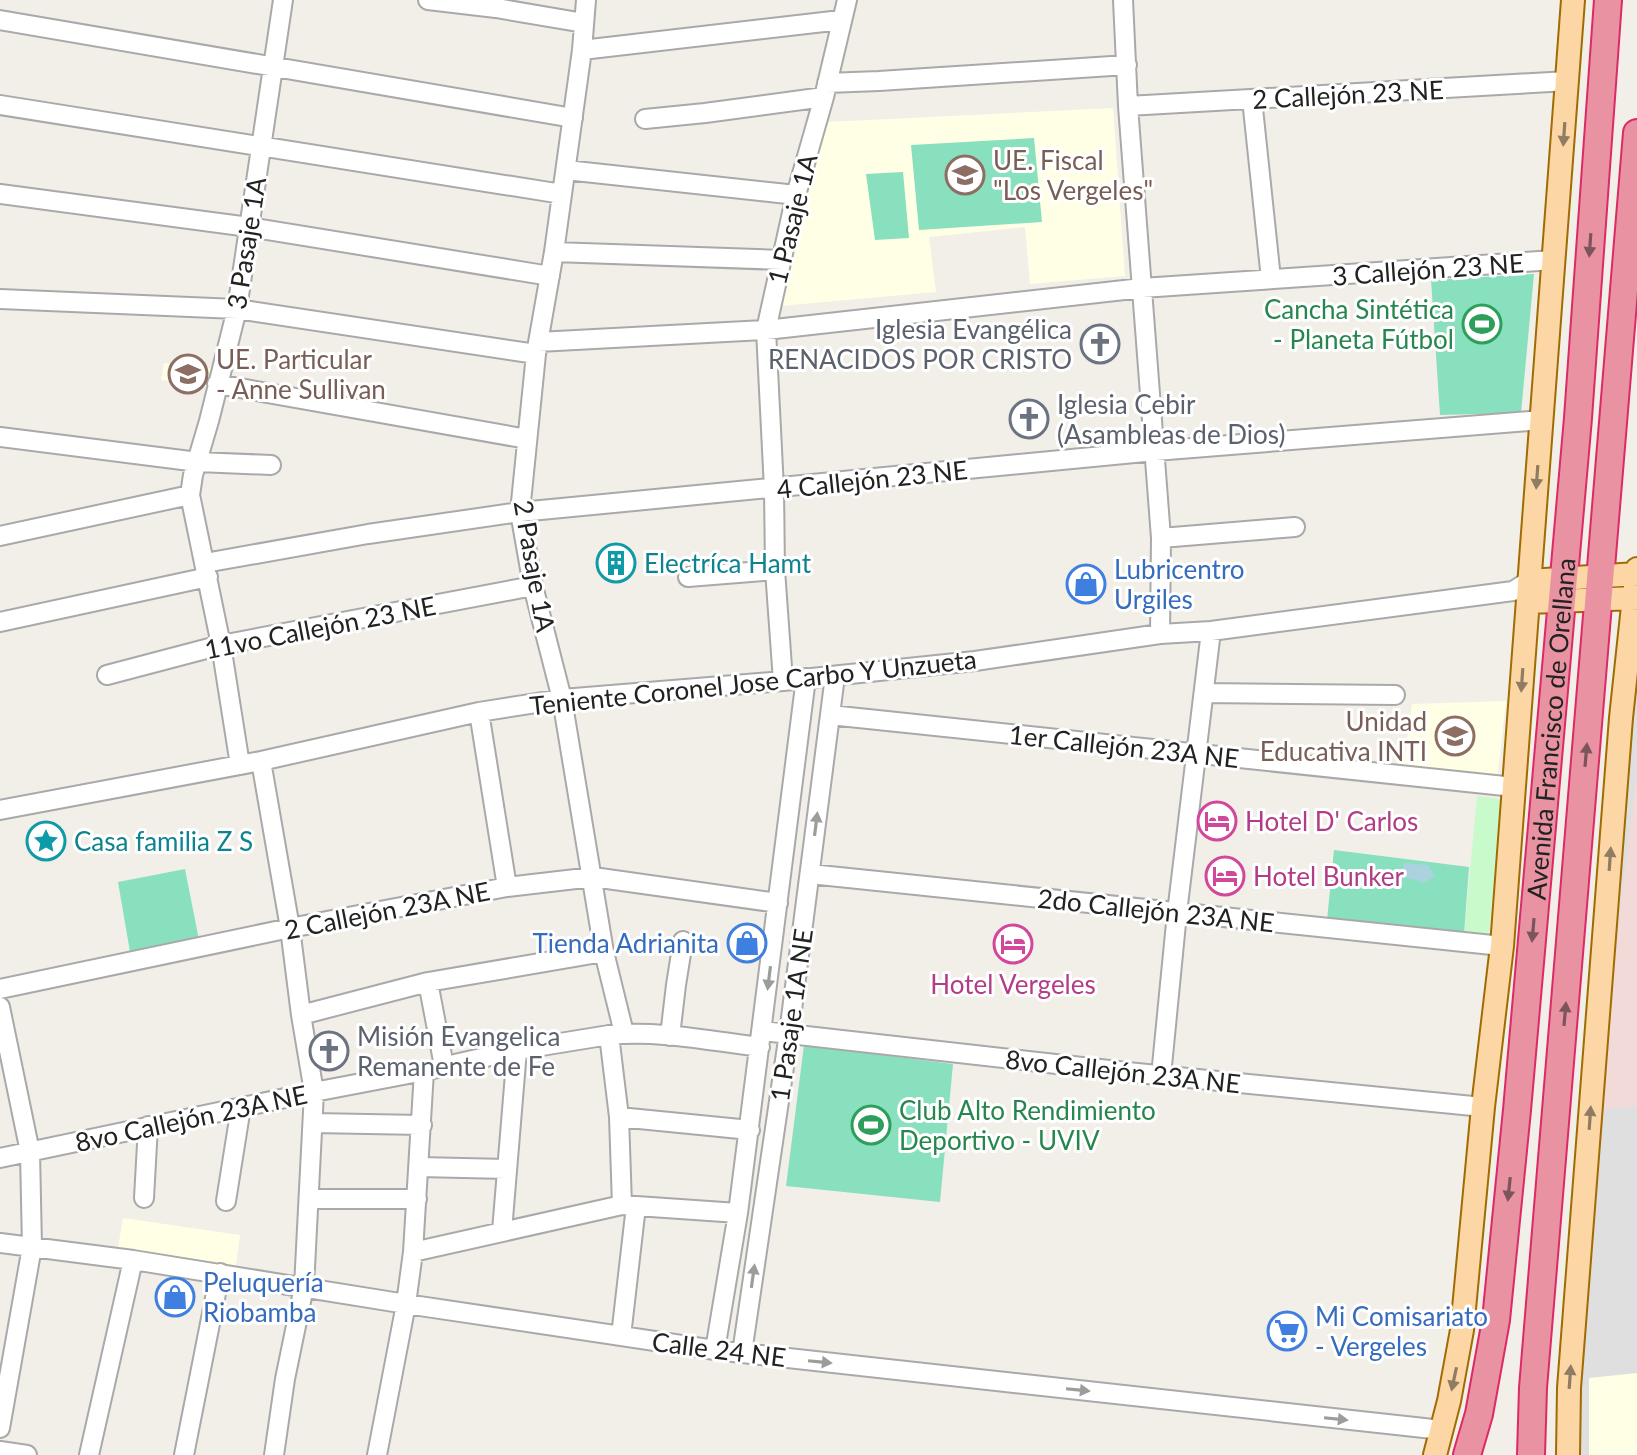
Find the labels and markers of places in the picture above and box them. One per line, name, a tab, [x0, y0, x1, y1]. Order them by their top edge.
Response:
place label: UE. Fiscal "Los Vergeles"	[993, 144, 1153, 206]
school or university icon: UE. Fiscal "Los Vergeles"	[944, 154, 986, 196]
place label: Cancha Sintética - Planeta Fútbol	[1264, 293, 1454, 355]
sports icon: Cancha Sintética - Planeta Fútbol	[1461, 303, 1503, 345]
place label: Iglesia Evangélica RENACIDOS POR CRISTO	[768, 313, 1072, 375]
church icon: Iglesia Evangélica RENACIDOS POR CRISTO	[1079, 323, 1121, 365]
place label: UE. Particular - Anne Sullivan	[216, 343, 386, 405]
school or university icon: UE. Particular - Anne Sullivan	[167, 353, 209, 395]
place label: Iglesia Cebir (Asambleas de Dios)	[1057, 388, 1285, 450]
church icon: Iglesia Cebir (Asambleas de Dios)	[1008, 398, 1050, 440]
building icon: Electríca Hamt	[595, 542, 637, 584]
place label: Electríca Hamt	[644, 547, 812, 579]
place label: Lubricentro Urgiles	[1114, 553, 1245, 615]
shop icon: Lubricentro Urgiles	[1065, 563, 1107, 605]
place label: Unidad Educativa INTI	[1260, 705, 1427, 767]
school or university icon: Unidad Educativa INTI	[1434, 715, 1476, 757]
hotel icon: Hotel D' Carlos	[1196, 800, 1238, 842]
place label: Hotel D' Carlos	[1245, 805, 1418, 837]
place icon: Casa familia Z S	[25, 820, 67, 862]
place label: Casa familia Z S	[74, 825, 253, 857]
hotel icon: Hotel Bunker	[1204, 855, 1246, 897]
place label: Hotel Bunker	[1253, 860, 1404, 892]
shop icon: Tienda Adrianita	[726, 922, 768, 964]
hotel icon: Hotel Vergeles	[992, 923, 1034, 965]
place label: Tienda Adrianita	[532, 927, 719, 959]
place label: Hotel Vergeles	[930, 968, 1096, 1000]
place label: Misión Evangelica Remanente de Fe	[357, 1020, 560, 1082]
church icon: Misión Evangelica Remanente de Fe	[308, 1030, 350, 1072]
place label: Club Alto Rendimiento Deportivo - UVIV	[899, 1094, 1156, 1156]
sports icon: Club Alto Rendimiento Deportivo - UVIV	[850, 1104, 892, 1146]
place label: Peluquería Riobamba	[203, 1266, 324, 1328]
shop icon: Peluquería Riobamba	[154, 1276, 196, 1318]
place label: Mi Comisariato - Vergeles	[1315, 1300, 1488, 1362]
supermarket icon: Mi Comisariato - Vergeles	[1266, 1310, 1308, 1352]

